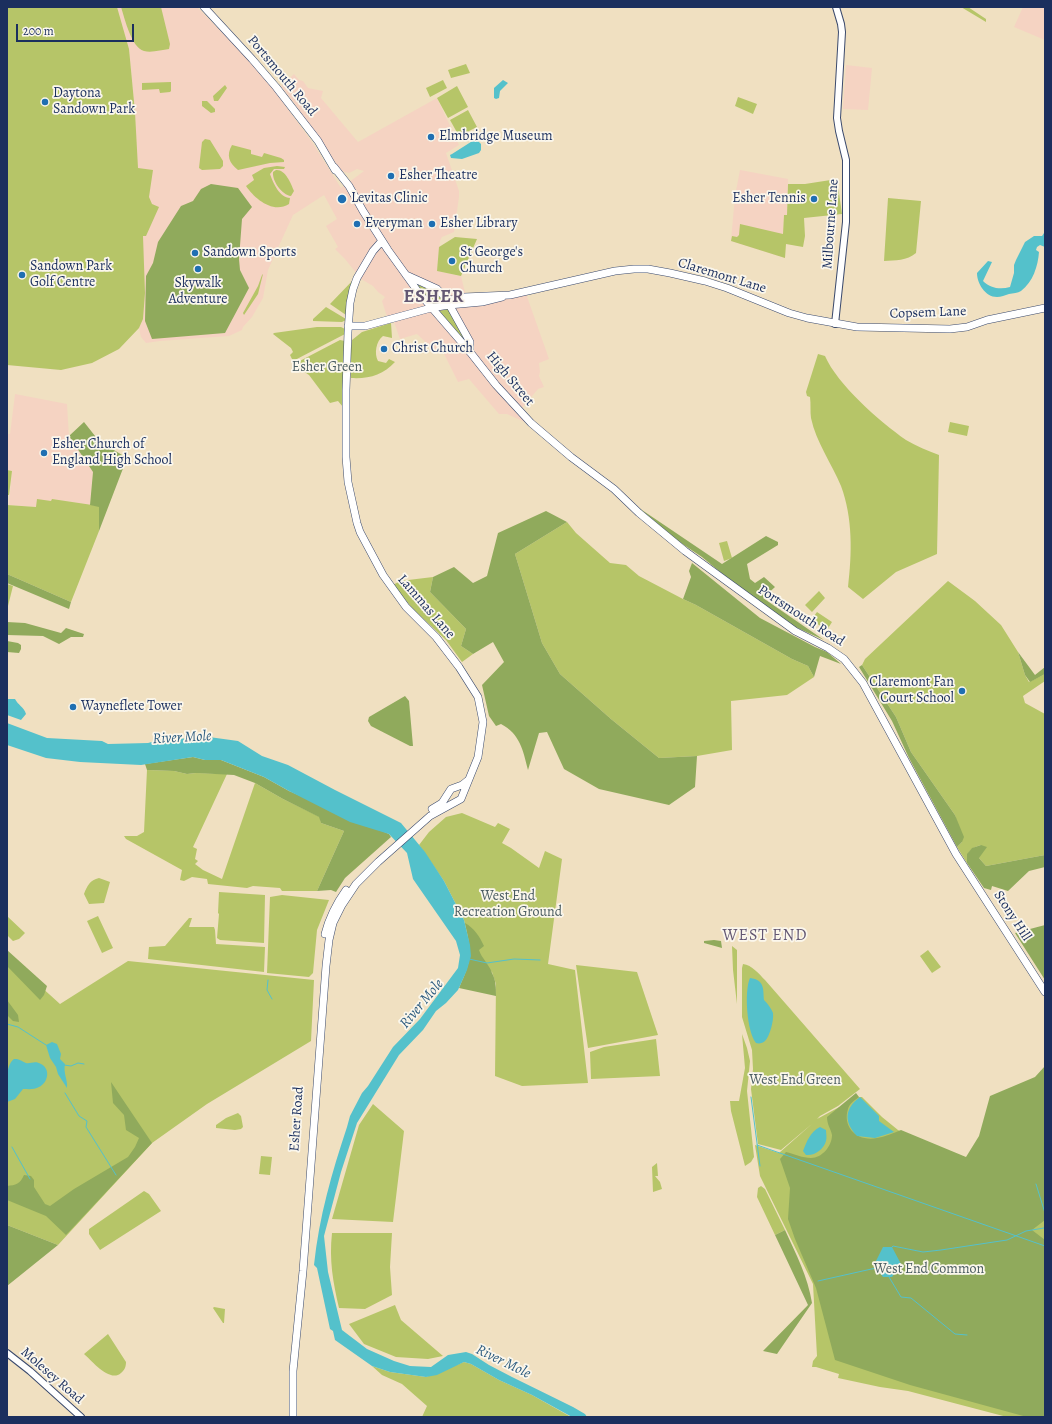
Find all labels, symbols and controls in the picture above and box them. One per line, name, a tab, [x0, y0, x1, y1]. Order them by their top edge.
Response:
scale bar	[18, 16, 136, 42]
text: 200 m	[23, 23, 54, 39]
street label: Portsmouth Road	[243, 32, 321, 120]
place label: Daytona Sandown Park	[53, 86, 135, 118]
marker: Daytona Sandown Park	[40, 97, 50, 107]
place label: Elmbridge Museum	[439, 129, 553, 145]
marker: Elmbridge Museum	[426, 132, 436, 142]
place label: Esher Theatre	[399, 168, 478, 184]
marker: Esher Theatre	[386, 171, 396, 181]
street label: Milbourne Lane	[819, 178, 843, 270]
place label: Levitas Clinic	[351, 191, 428, 207]
place label: Esher Tennis	[732, 191, 806, 207]
marker: Levitas Clinic	[336, 193, 348, 205]
marker: Esher Tennis	[809, 194, 819, 204]
place label: Everyman	[365, 216, 423, 232]
place label: Esher Library	[440, 216, 518, 232]
marker: Everyman	[352, 219, 362, 229]
marker: Esher Library	[427, 219, 437, 229]
place label: Sandown Sports	[203, 245, 296, 261]
place label: St George's Church	[460, 245, 523, 278]
marker: Sandown Sports	[190, 248, 200, 258]
street label: Claremont Lane	[676, 255, 768, 297]
marker: St George's Church	[447, 256, 457, 266]
place label: Sandown Park Golf Centre	[30, 259, 112, 292]
marker: Skywalk Adventure	[193, 264, 203, 274]
marker: Sandown Park Golf Centre	[17, 270, 27, 280]
place label: Skywalk Adventure	[168, 276, 228, 308]
district label: ESHER	[403, 287, 465, 309]
street label: Copsem Lane	[889, 303, 967, 323]
place label: Christ Church	[392, 341, 473, 357]
marker: Christ Church	[379, 344, 389, 354]
street label: High Street	[482, 348, 538, 410]
park label: Esher Green	[292, 360, 362, 376]
place label: Esher Church of England High School	[52, 437, 172, 470]
marker: Esher Church of England High School	[39, 448, 49, 458]
street label: Lammas Lane	[394, 572, 458, 642]
street label: Portsmouth Road	[755, 582, 847, 650]
place label: Claremont Fan Court School	[869, 675, 954, 708]
marker: Claremont Fan Court School	[957, 686, 967, 696]
place label: Wayneflete Tower	[81, 699, 182, 715]
marker: Wayneflete Tower	[68, 702, 78, 712]
water label: River Mole	[152, 727, 212, 749]
street label: Stony Hill	[990, 888, 1034, 944]
park label: West End Recreation Ground	[454, 889, 562, 922]
district label: WEST END	[723, 926, 807, 946]
water label: River Mole	[396, 976, 448, 1032]
park label: West End Green	[749, 1073, 841, 1089]
street label: Esher Road	[286, 1086, 308, 1152]
park label: West End Common	[874, 1262, 984, 1278]
water label: River Mole	[473, 1341, 533, 1383]
street label: Molesey Road	[17, 1344, 87, 1408]

